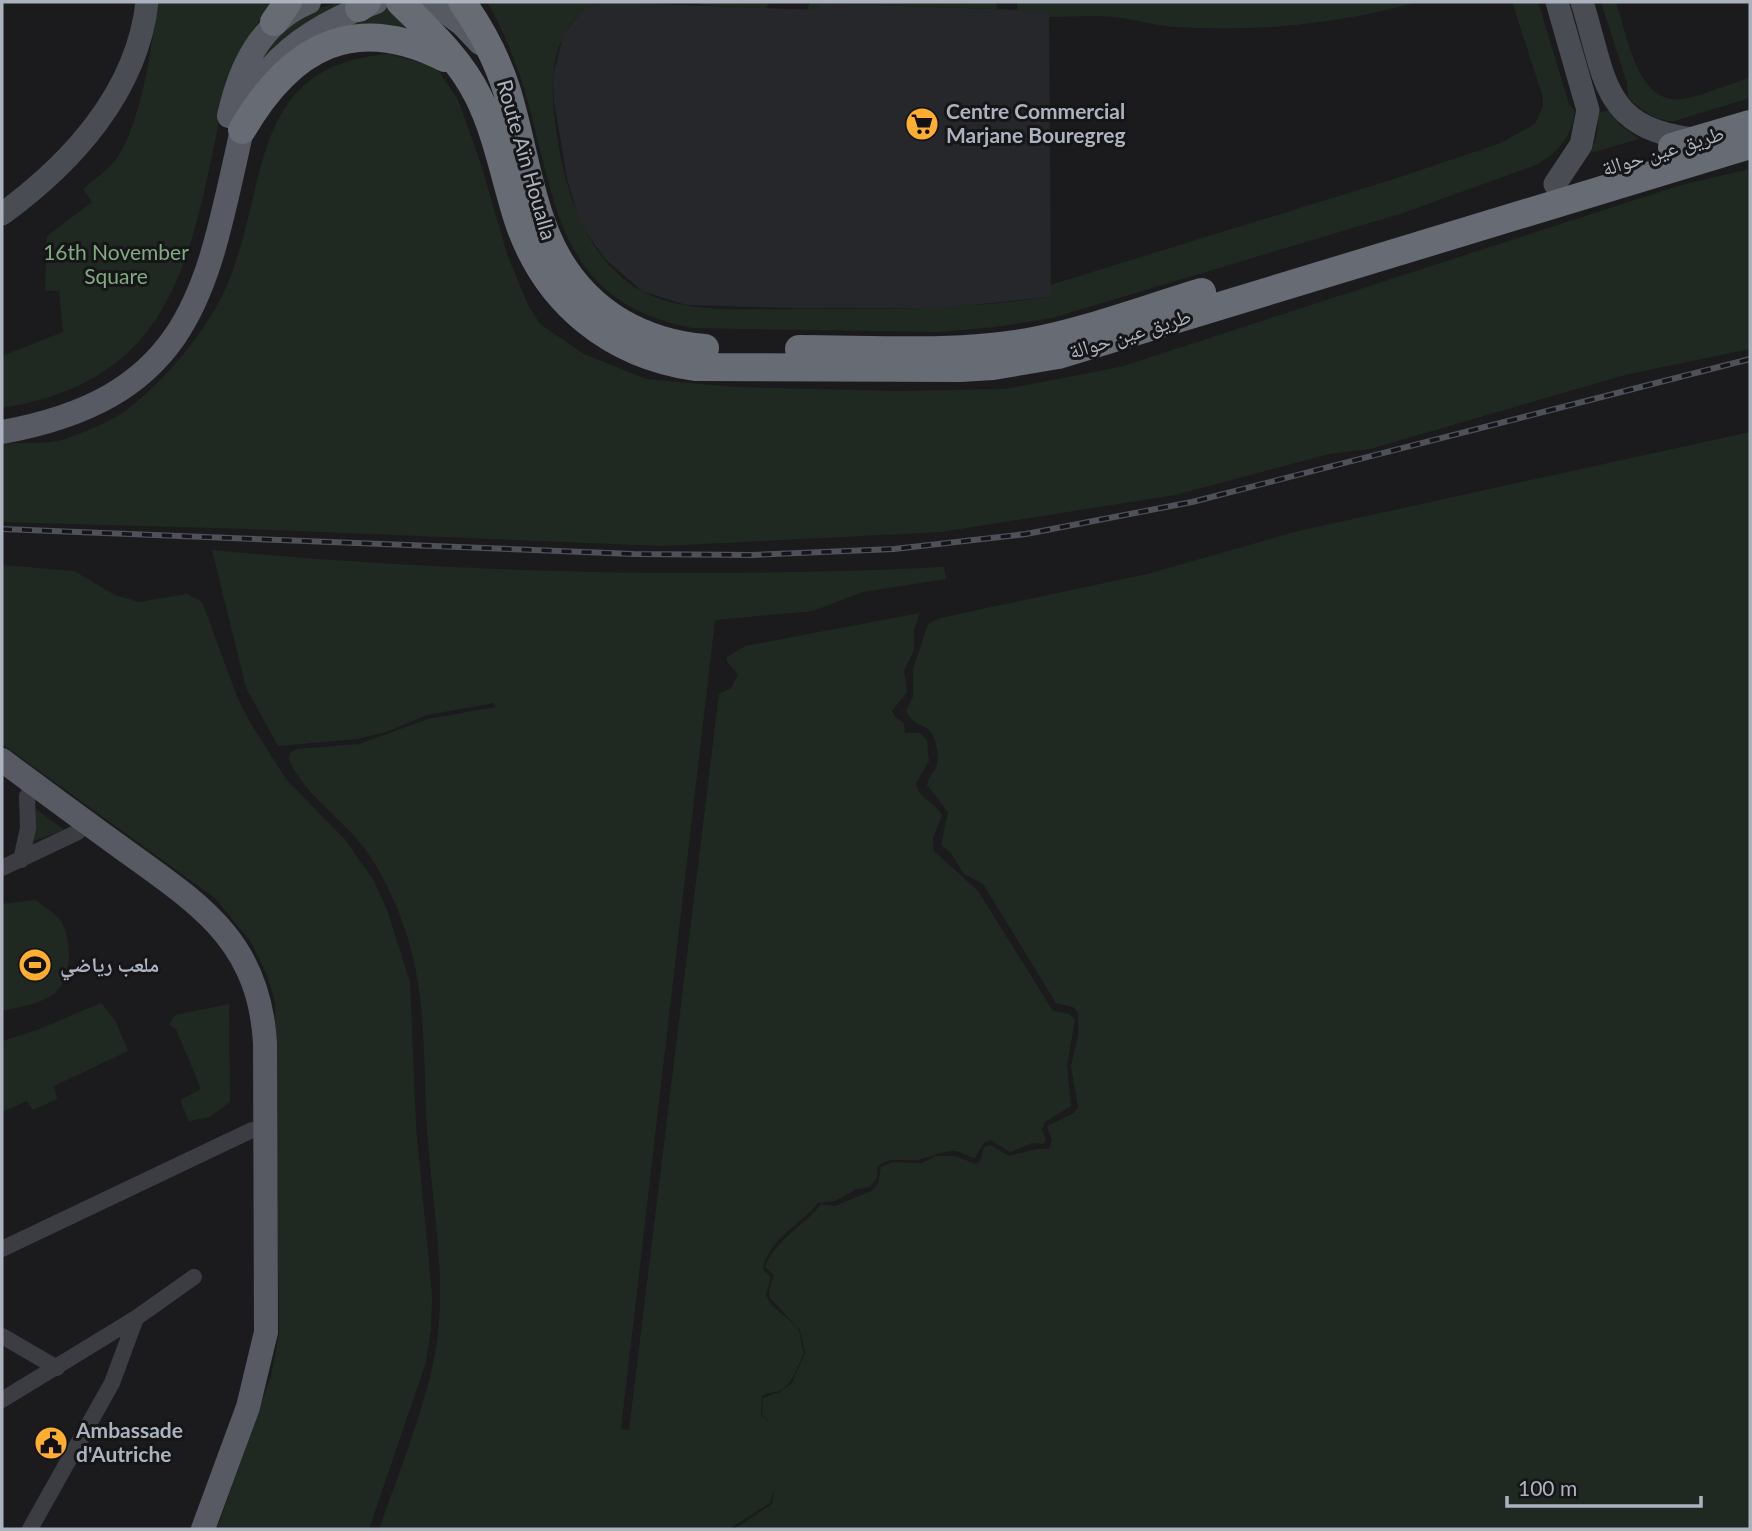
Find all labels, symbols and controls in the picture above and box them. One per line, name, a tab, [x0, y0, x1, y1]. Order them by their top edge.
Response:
street label: Route Aïn Houalla	[493, 76, 562, 243]
place label: Centre Commercial Marjane Bouregreg	[946, 98, 1125, 147]
supermarket icon: Centre Commercial Marjane Bouregreg	[903, 105, 941, 143]
street label: طريق عين حوالة	[1598, 119, 1727, 182]
park label: 16th November Square	[43, 239, 189, 288]
street label: طريق عين حوالة	[1065, 302, 1194, 365]
sports icon: ملعب رياضي	[16, 946, 54, 984]
place label: ملعب رياضي	[60, 951, 159, 981]
place label: Ambassade d'Autriche	[75, 1417, 183, 1466]
public building icon: Ambassade d'Autriche	[32, 1424, 70, 1462]
scale bar	[1507, 1464, 1701, 1508]
text: 100 m	[1518, 1475, 1577, 1500]

